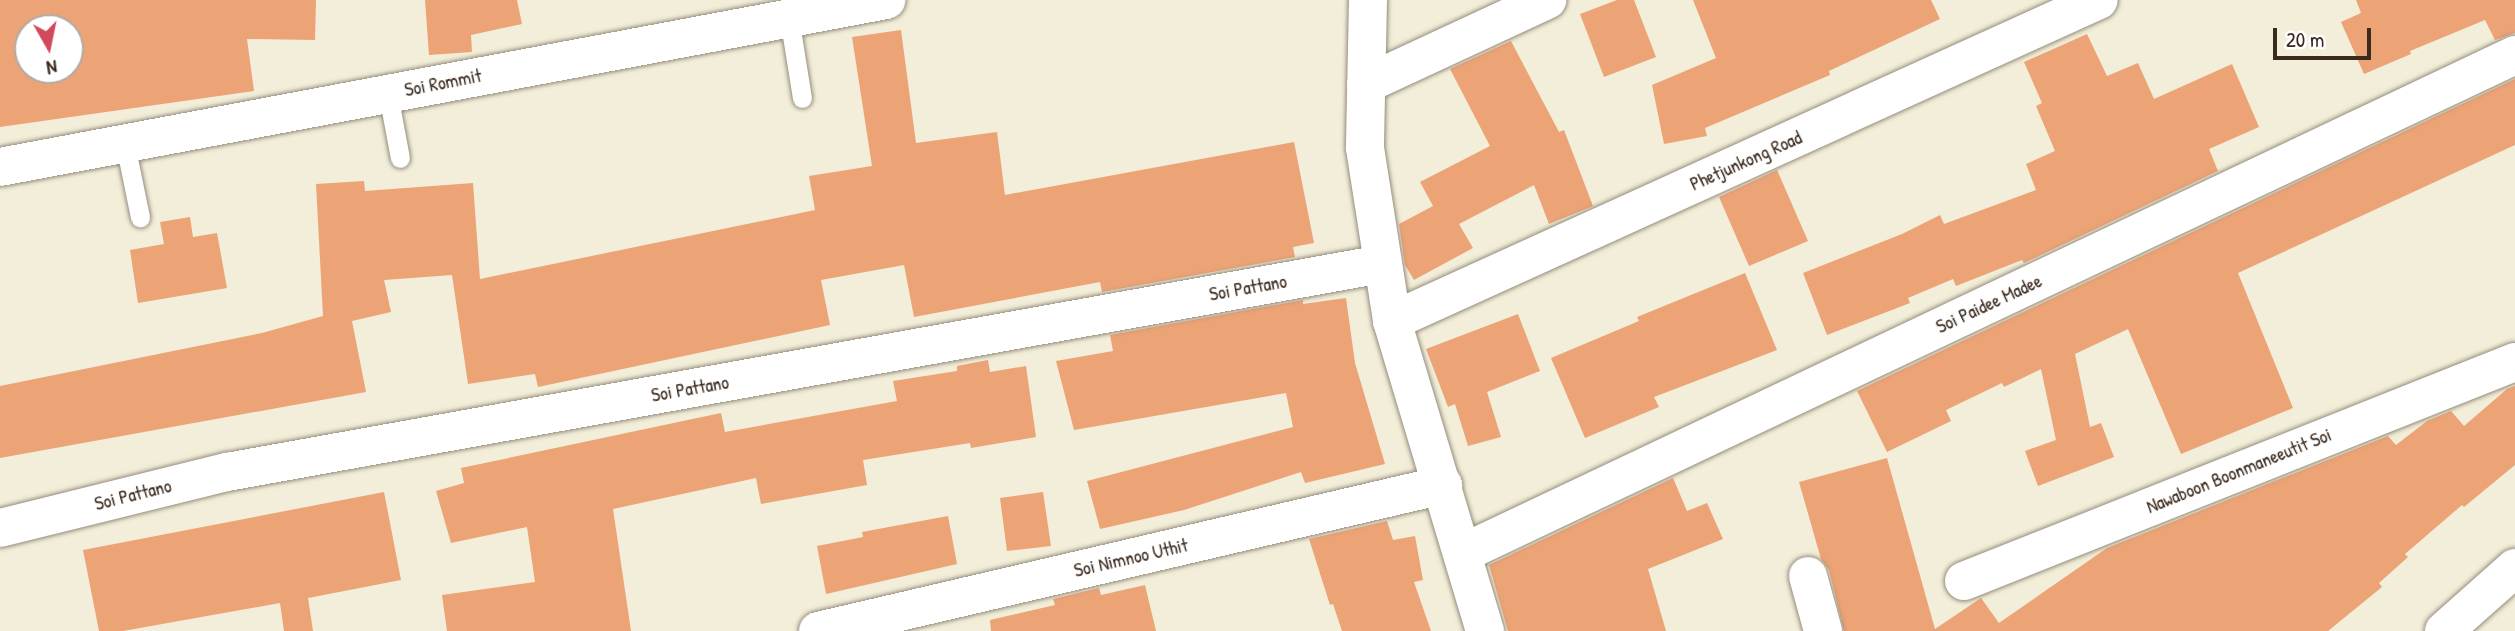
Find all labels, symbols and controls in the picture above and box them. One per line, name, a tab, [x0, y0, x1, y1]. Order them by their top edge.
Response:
north arrow	[14, 14, 84, 84]
scale bar	[2277, 14, 2375, 58]
text: 20 m	[2286, 25, 2324, 54]
text: N	[45, 54, 59, 81]
street label: Soi Rommit	[403, 64, 483, 102]
street label: Phetjunkong Road	[1687, 126, 1805, 196]
street label: Soi Pattano	[1207, 270, 1289, 306]
street label: Soi Paidee Madee	[1933, 270, 2045, 338]
street label: Soi Pattano	[649, 371, 731, 407]
street label: Nawaboon Boonmaneeutit Soi	[2143, 423, 2335, 519]
street label: Soi Pattano	[92, 474, 174, 516]
street label: Soi Nimnoo Uthit	[1072, 534, 1190, 582]

